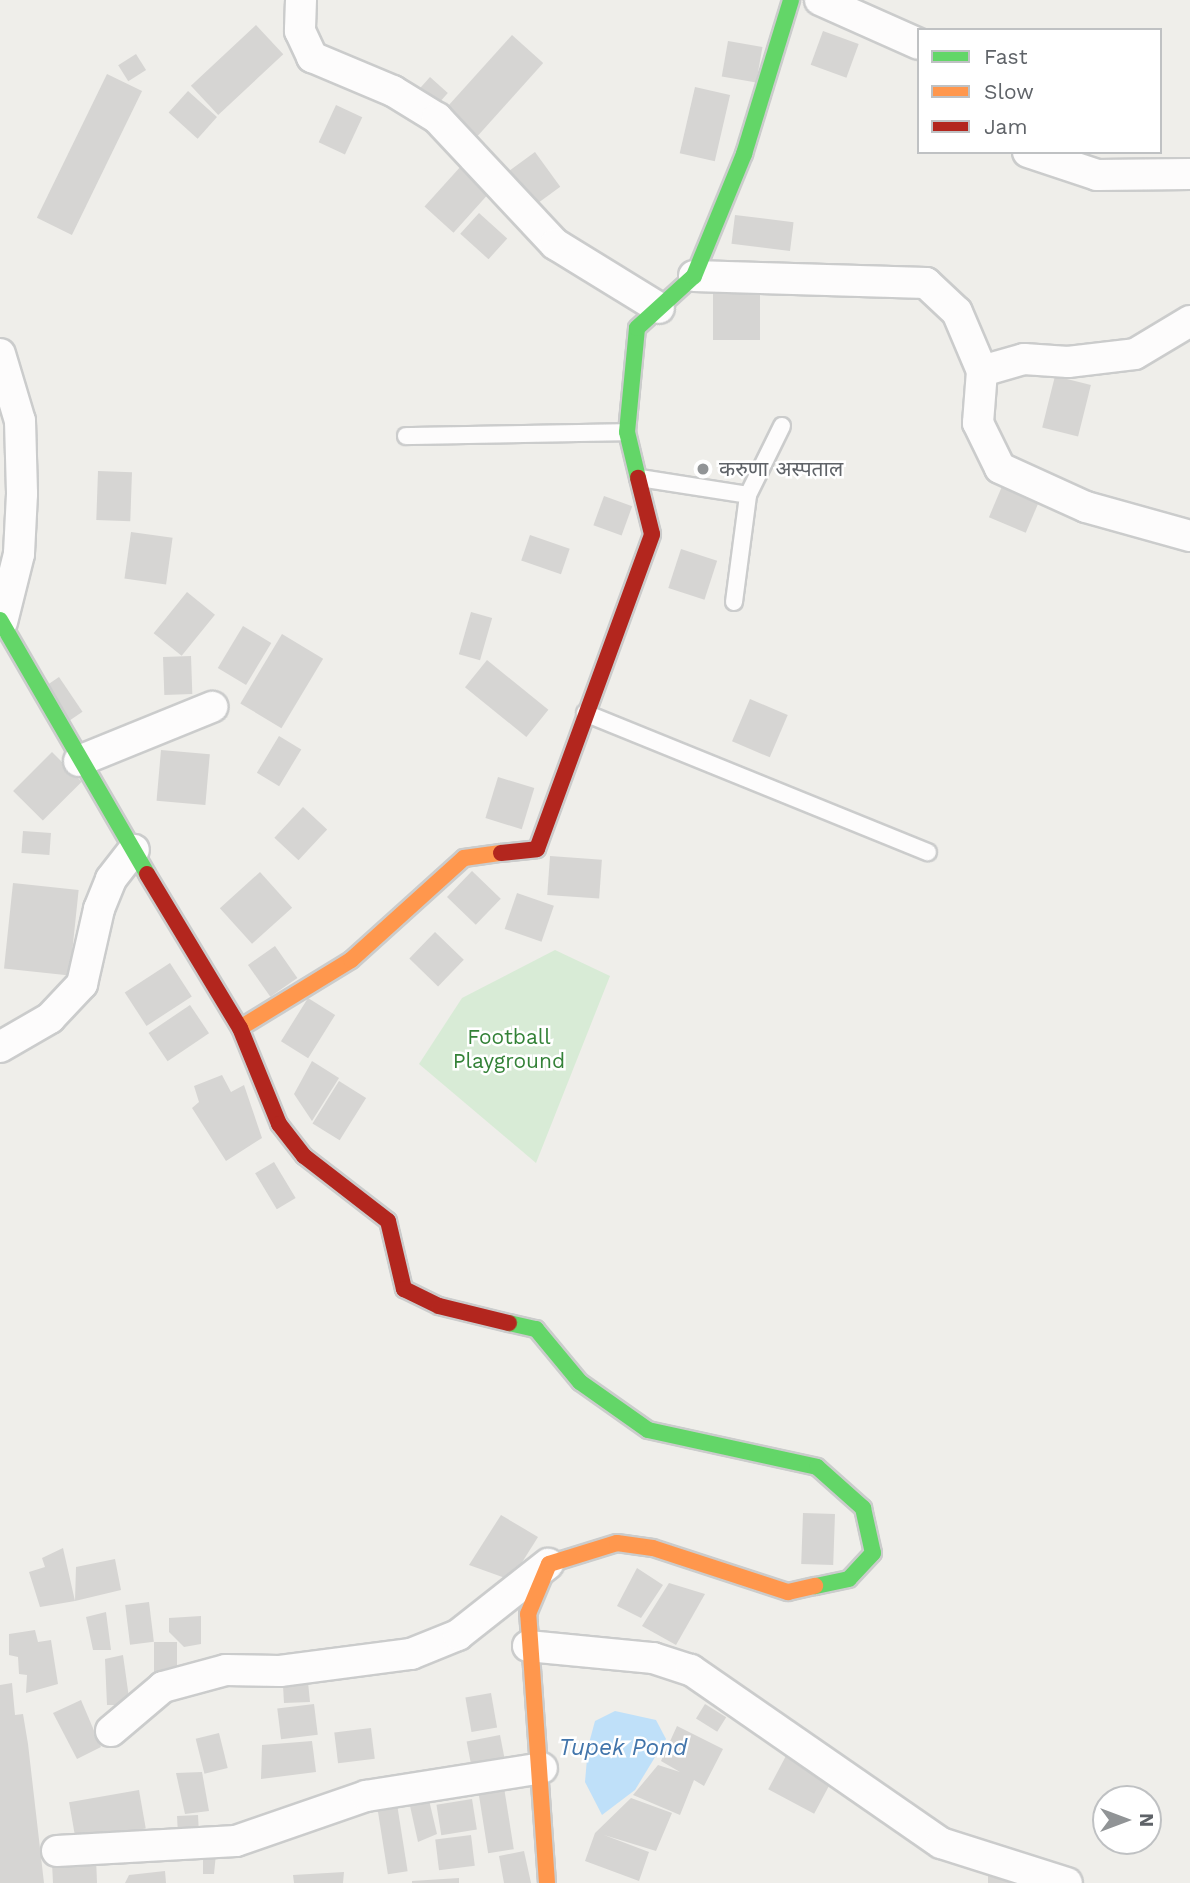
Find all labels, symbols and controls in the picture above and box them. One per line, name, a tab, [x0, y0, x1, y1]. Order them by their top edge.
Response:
legend	[917, 28, 1162, 154]
text: Fast	[984, 44, 1028, 69]
text: Slow	[984, 79, 1034, 104]
text: Jam	[984, 114, 1027, 139]
place label: करुणा अस्पताल	[719, 456, 843, 482]
marker: करुणा अस्पताल	[693, 459, 713, 479]
park label: Football Playground	[453, 1024, 565, 1074]
water label: Tupek Pond	[559, 1734, 687, 1762]
north arrow	[1092, 1785, 1162, 1855]
text: N	[1135, 1813, 1158, 1827]

